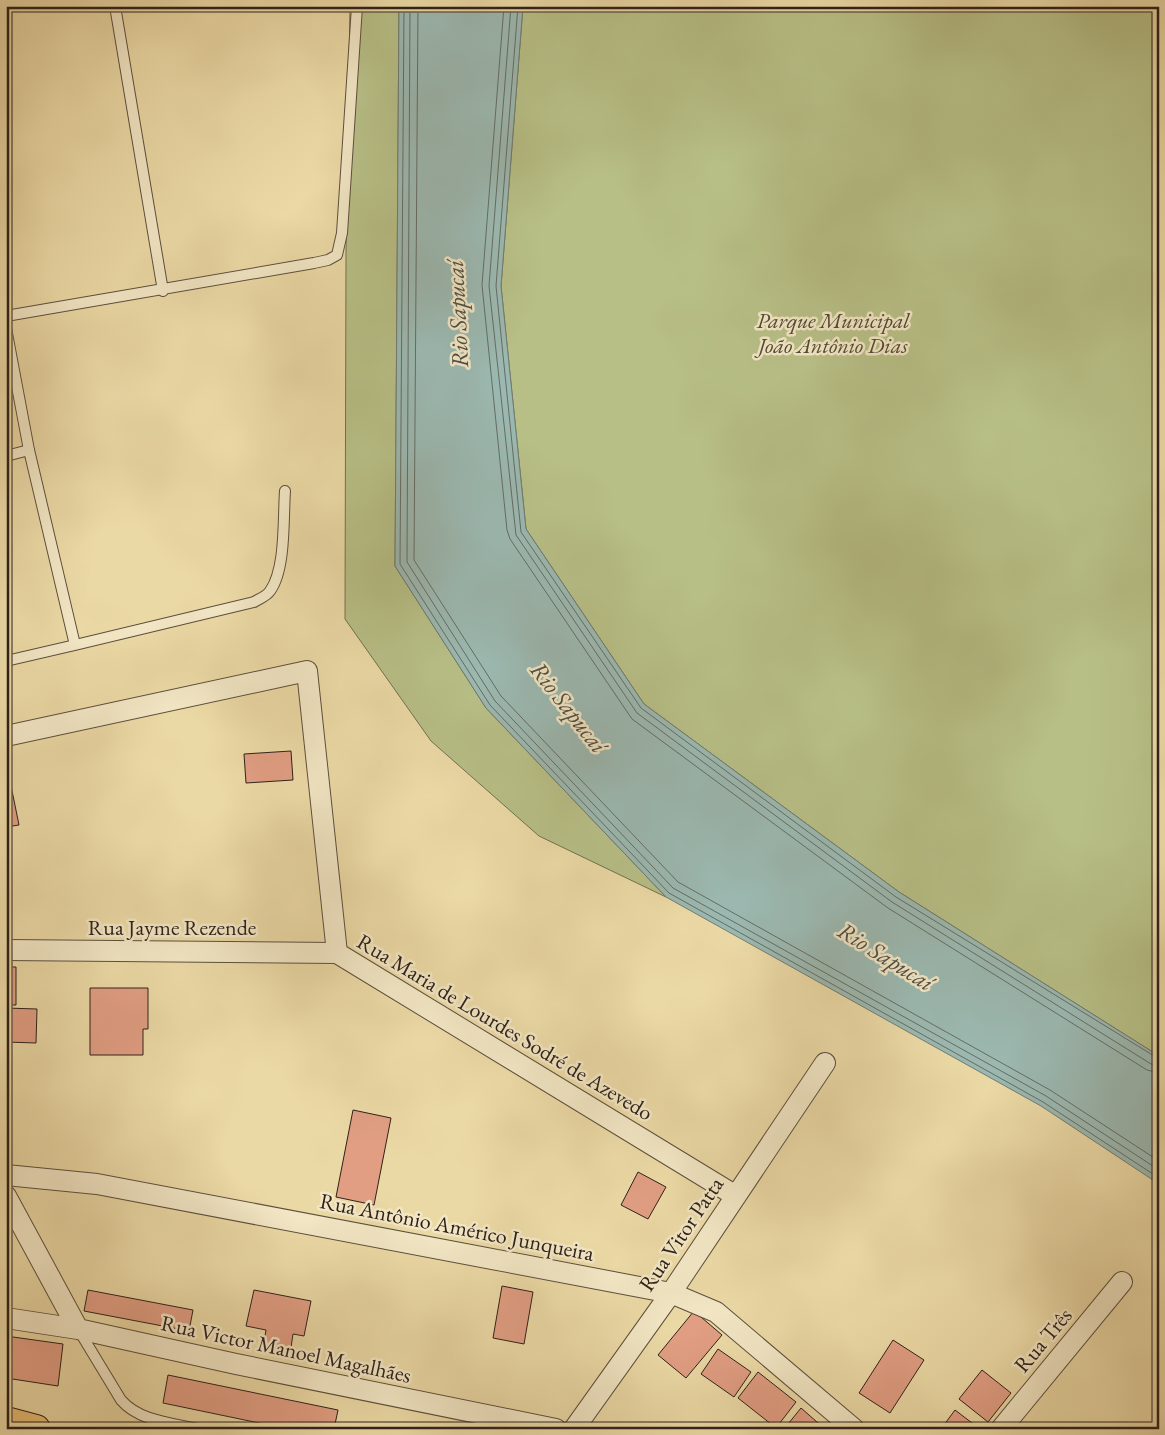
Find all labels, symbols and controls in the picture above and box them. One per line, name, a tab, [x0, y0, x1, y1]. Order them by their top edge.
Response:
water label: Rio Sapucaí	[439, 257, 475, 369]
park label: Parque Municipal João Antônio Dias	[753, 306, 910, 360]
water label: Rio Sapucaí	[524, 655, 616, 761]
street label: Rua Jayme Rezende	[88, 913, 257, 942]
water label: Rio Sapucaí	[832, 914, 942, 999]
street label: Rua Maria de Lourdes Sodré de Azevedo	[352, 927, 658, 1127]
street label: Rua Vitor Patta	[632, 1171, 730, 1297]
street label: Rua Antônio Américo Junqueira	[317, 1186, 597, 1268]
street label: Rua Três	[1007, 1302, 1079, 1378]
street label: Rua Victor Manoel Magalhães	[158, 1308, 414, 1390]

